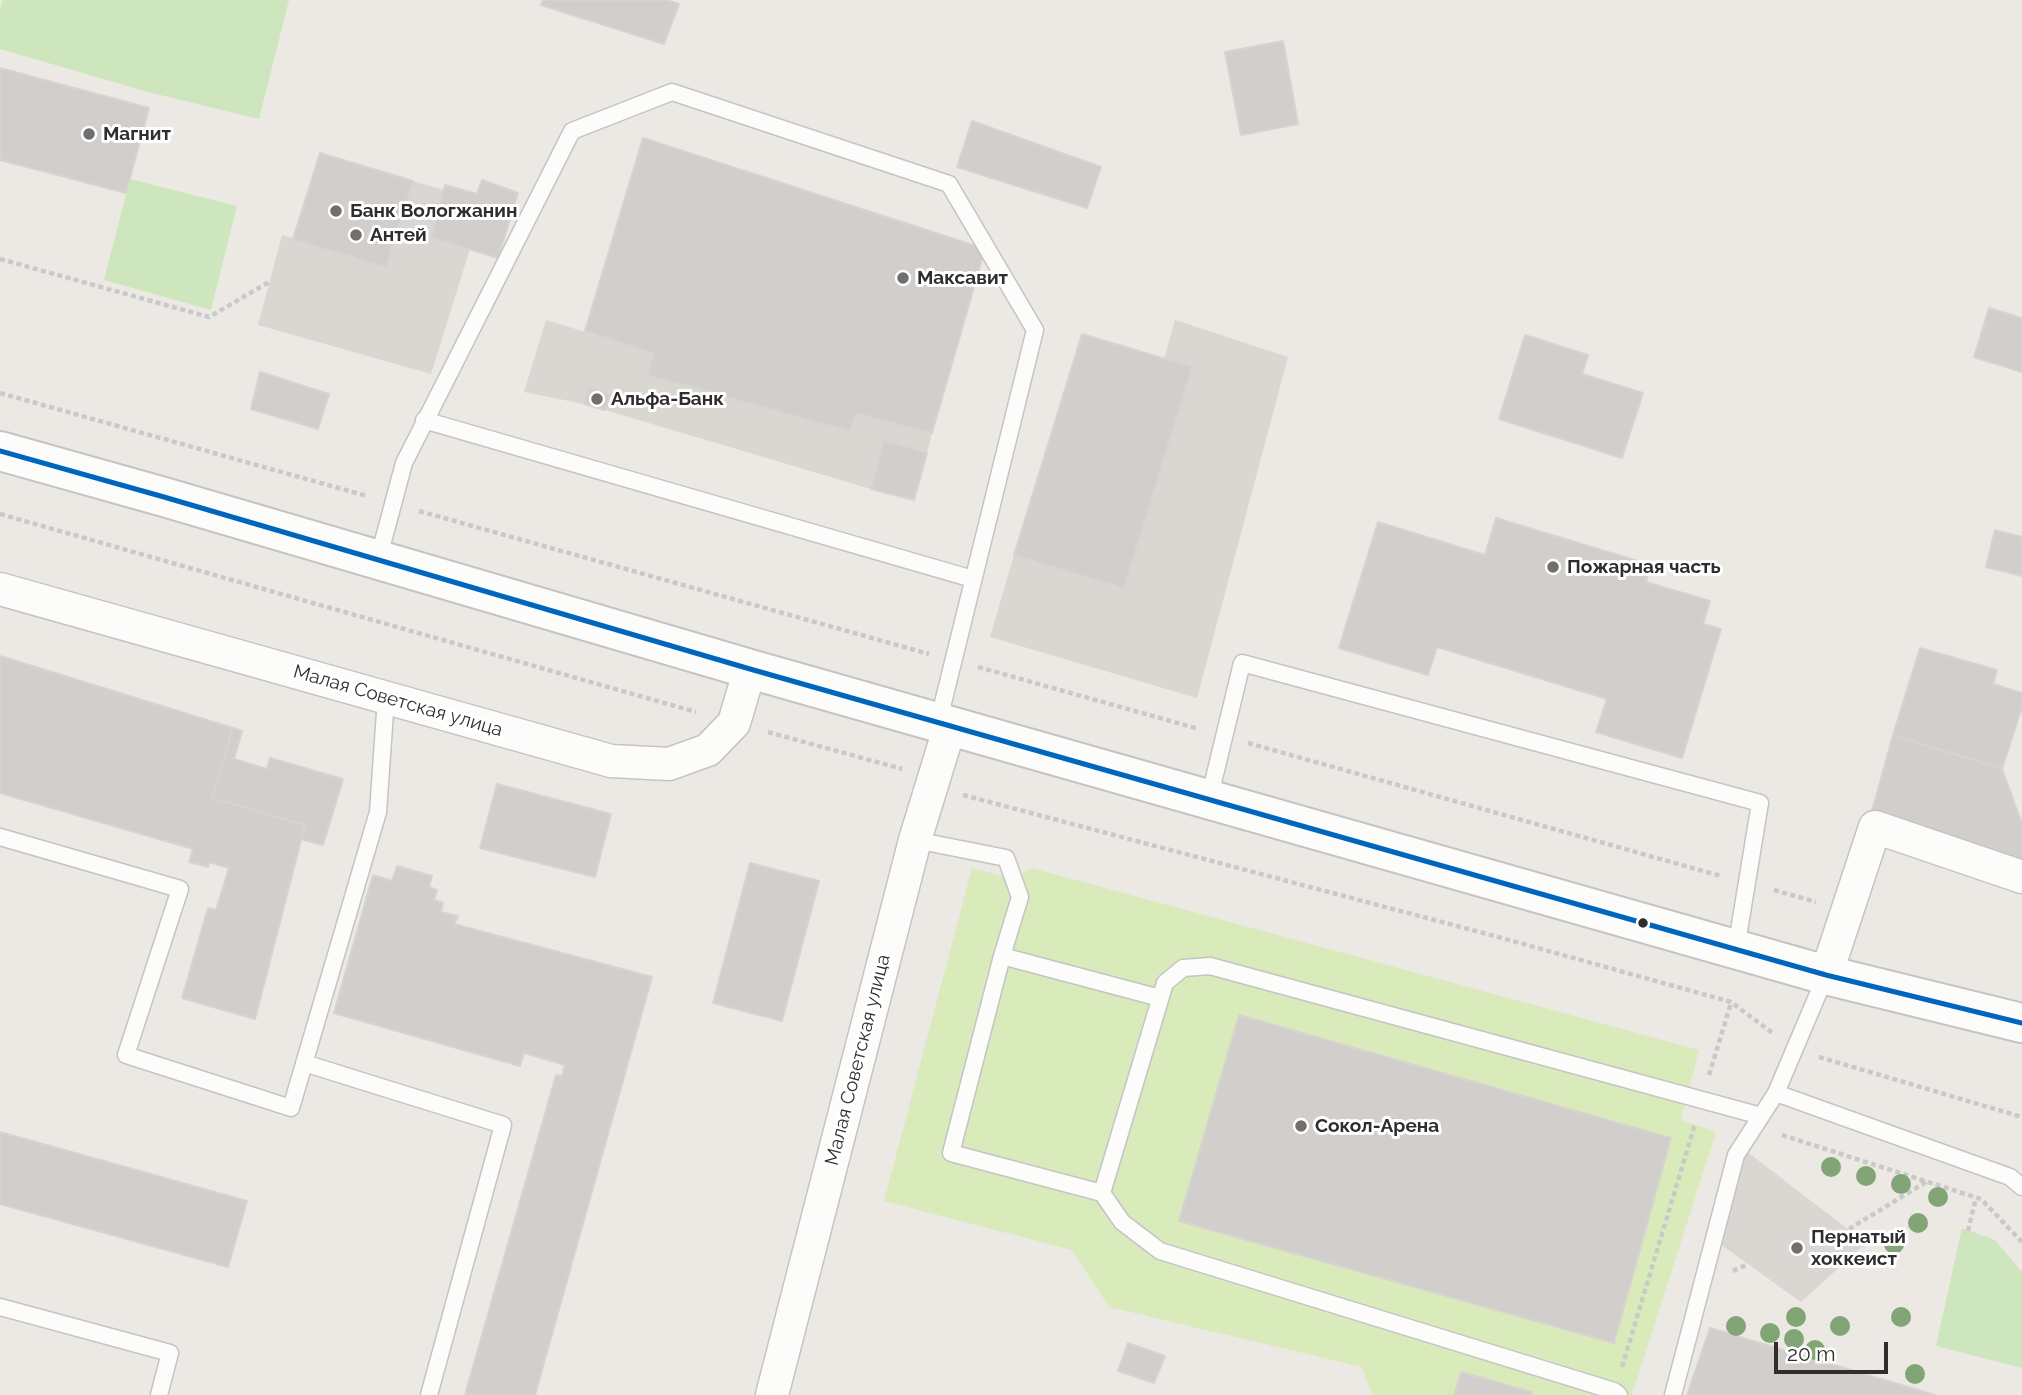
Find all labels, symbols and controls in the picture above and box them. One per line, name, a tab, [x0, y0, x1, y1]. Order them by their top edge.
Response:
place label: Магнит	[103, 123, 171, 145]
marker: Магнит	[81, 126, 97, 142]
place label: Банк Вологжанин	[350, 200, 517, 222]
marker: Банк Вологжанин	[328, 203, 344, 219]
place label: Антей	[370, 224, 427, 246]
marker: Антей	[348, 227, 364, 243]
place label: Максавит	[917, 267, 1008, 289]
marker: Максавит	[895, 270, 911, 286]
place label: Альфа-Банк	[611, 388, 724, 410]
marker: Альфа-Банк	[589, 391, 605, 407]
place label: Пожарная часть	[1567, 556, 1721, 578]
marker: Пожарная часть	[1545, 559, 1561, 575]
street label: Малая Советская улица	[291, 660, 505, 742]
unlabelled marker	[1636, 916, 1650, 930]
street label: Малая Советская улица	[821, 952, 895, 1168]
place label: Сокол-Арена	[1315, 1115, 1439, 1137]
marker: Сокол-Арена	[1293, 1118, 1309, 1134]
place label: Пернатый хоккеист	[1811, 1226, 1906, 1270]
marker: Пернатый хоккеист	[1789, 1240, 1805, 1256]
scale bar	[1777, 1328, 1891, 1372]
text: 20 m	[1787, 1341, 1835, 1366]

